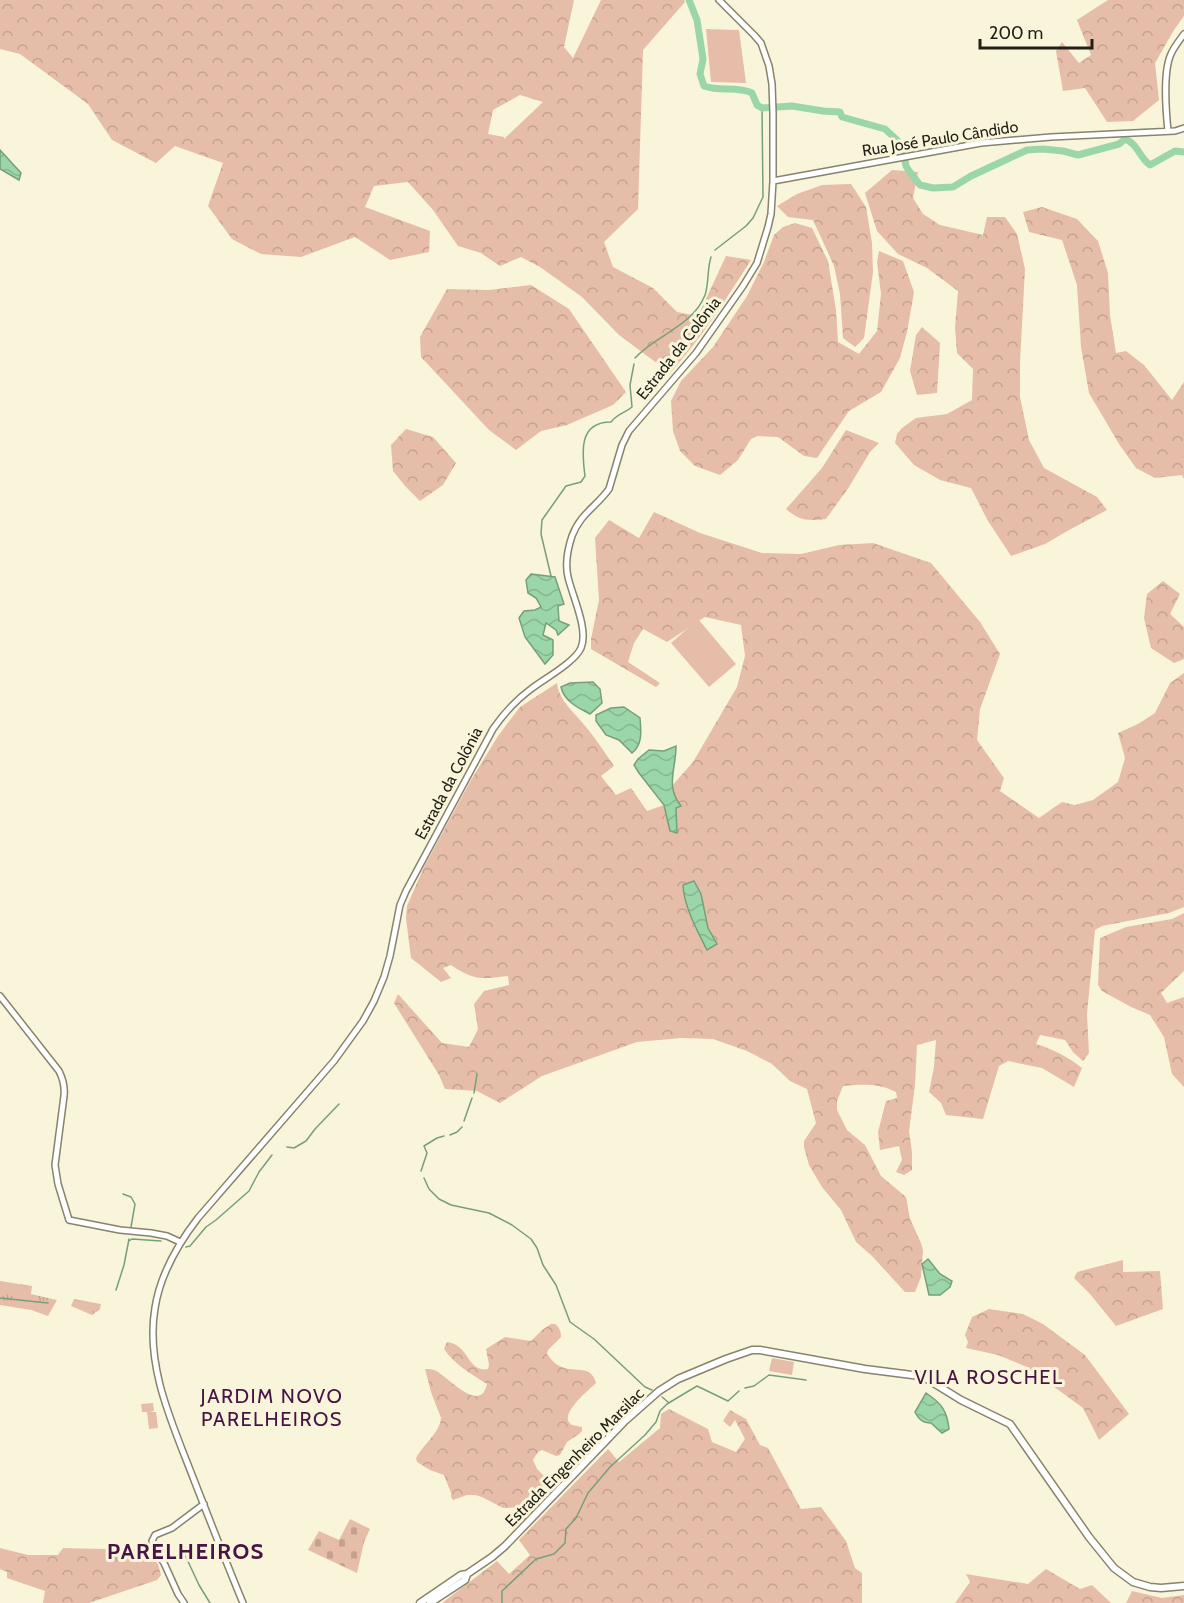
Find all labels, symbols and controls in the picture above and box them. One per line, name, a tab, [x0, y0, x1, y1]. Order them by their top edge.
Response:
scale bar	[980, 12, 1092, 50]
text: 200 m	[989, 22, 1043, 44]
street label: Rua José Paulo Cândido	[861, 117, 1020, 160]
street label: Estrada da Colônia	[633, 293, 724, 403]
street label: Estrada da Colônia	[411, 723, 486, 843]
district label: VILA ROSCHEL	[915, 1365, 1063, 1389]
district label: JARDIM NOVO PARELHEIROS	[200, 1384, 343, 1431]
street label: Estrada Engenheiro Marsilac	[501, 1384, 648, 1531]
district label: PARELHEIROS	[107, 1538, 265, 1565]

